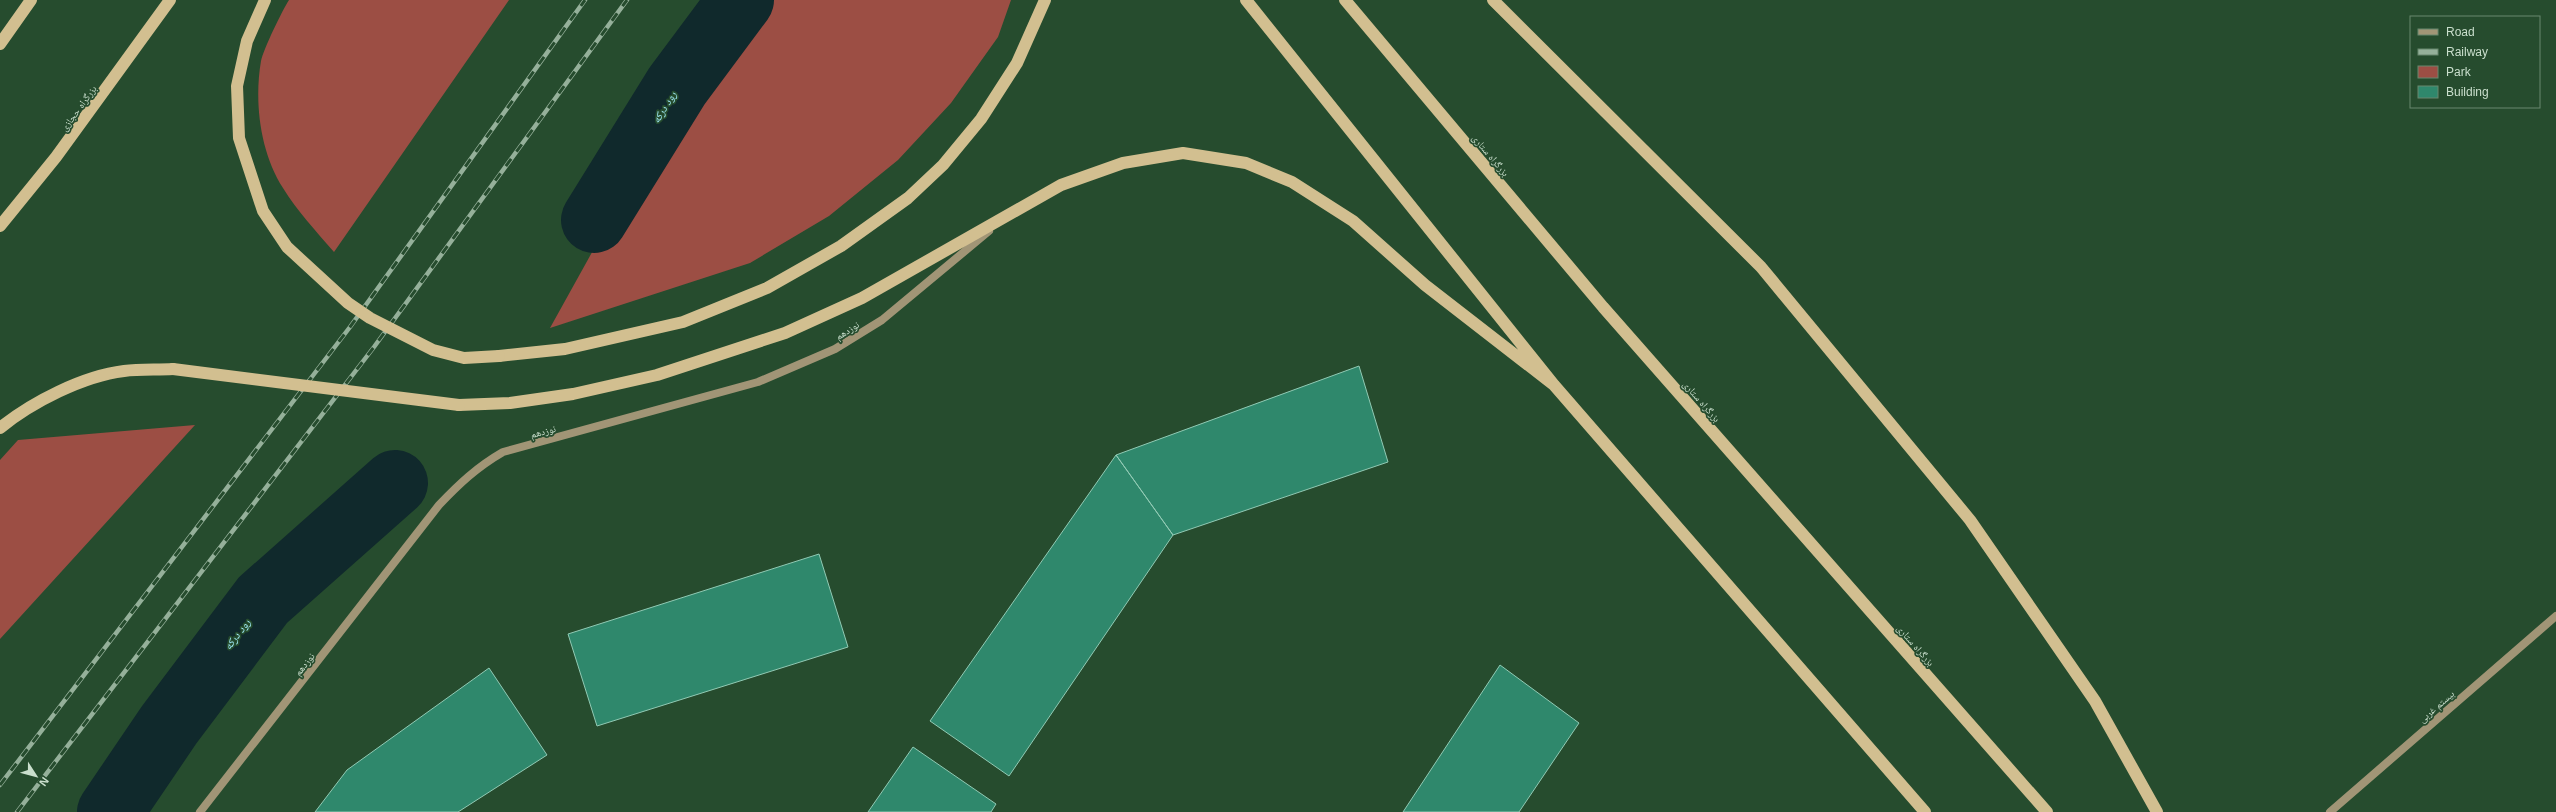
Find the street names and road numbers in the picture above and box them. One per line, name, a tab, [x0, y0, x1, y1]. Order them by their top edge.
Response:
street label: بزرگراه حجازی	[58, 83, 100, 134]
street label: بزرگراه ستاری	[1469, 132, 1511, 179]
street label: نوزدهم	[833, 319, 862, 344]
street label: بزرگراه ستاری	[1680, 379, 1723, 425]
street label: نوزدهم	[529, 423, 558, 442]
street label: بزرگراه ستاری	[1894, 623, 1937, 669]
street label: نوزدهم	[292, 651, 318, 679]
street label: بیستم غربی	[2416, 688, 2458, 726]

